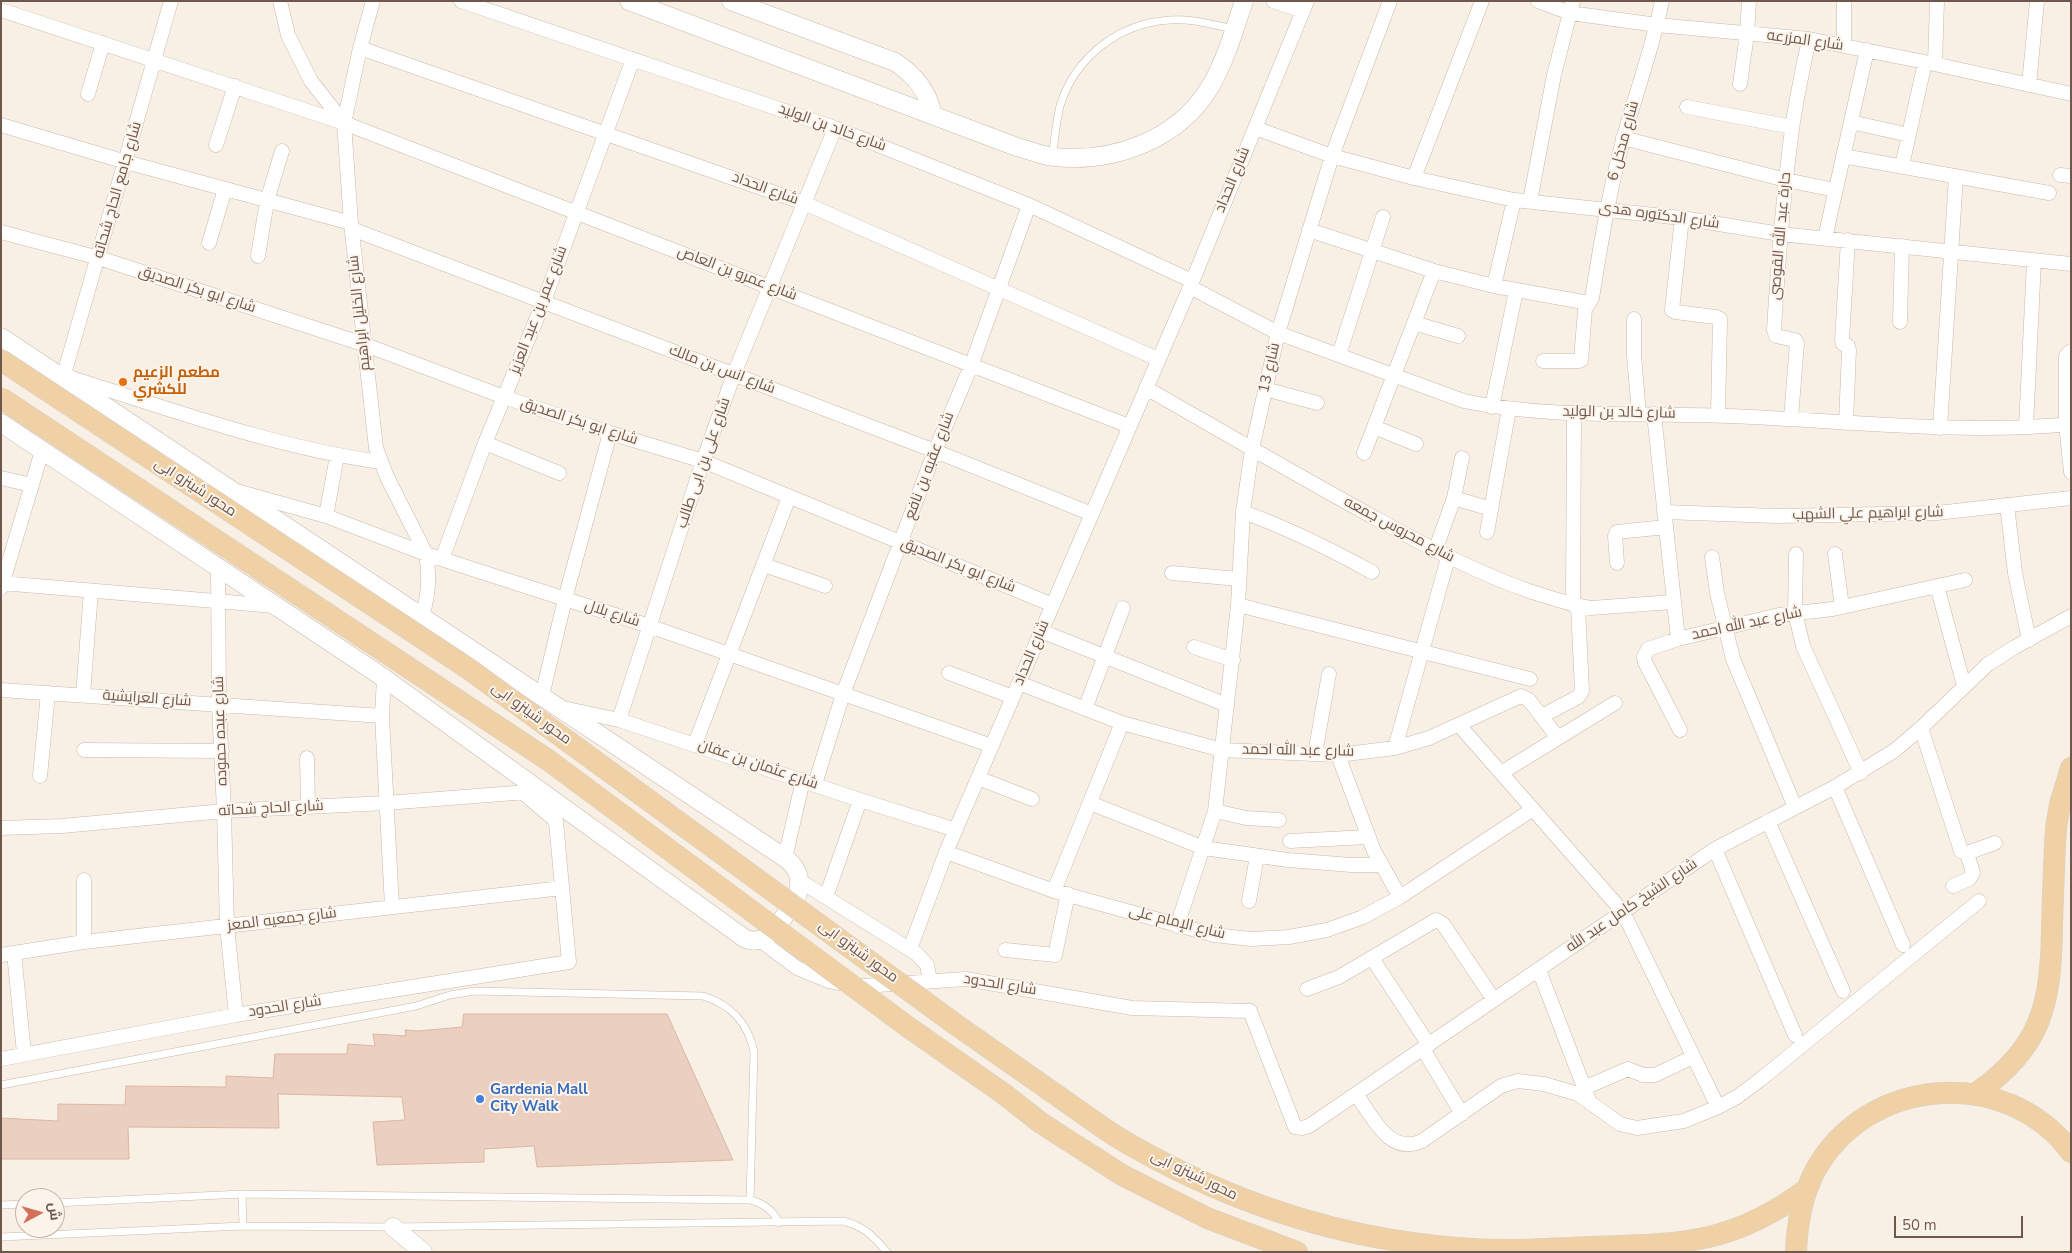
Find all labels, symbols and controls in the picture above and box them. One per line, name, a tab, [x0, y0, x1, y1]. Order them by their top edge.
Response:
street label: شارع المزرعه	[1766, 27, 1844, 55]
street label: شارع مدخل 6	[1605, 99, 1643, 183]
street label: شارع خالد بن الوليد	[776, 100, 888, 156]
street label: شارع جامع الحاج شحاته	[90, 120, 146, 260]
street label: شارع الحداد	[1212, 144, 1254, 216]
street label: شارع الحداد	[729, 169, 801, 209]
street label: حارة عبد الله القوصى	[1766, 171, 1796, 301]
street label: شارع الدكتوره هدى	[1598, 199, 1720, 233]
street label: شارع عمر بن عبد العزيز	[506, 243, 572, 377]
street label: شارع عمرو بن العاص	[675, 243, 799, 305]
street label: شارع الخليل ابراهيم	[345, 254, 375, 372]
street label: شارع ابو بكر الصديق	[136, 263, 258, 317]
street label: شارع انس بن مالك	[666, 341, 778, 399]
street label: شارع 13	[1256, 341, 1284, 395]
place label: مطعم الزعيم للكشري	[133, 364, 220, 399]
marker: مطعم الزعيم للكشري	[117, 376, 129, 388]
street label: شارع ابو بكر الصديق	[518, 395, 640, 449]
street label: شارع على بن ابى طالب	[673, 395, 735, 531]
street label: شارع خالد بن الوليد	[1562, 403, 1676, 423]
street label: شارع عقبه بن نافع	[901, 410, 959, 522]
street label: محور شينزو ابى	[151, 455, 239, 521]
street label: شارع محروس جمعه	[1341, 493, 1457, 567]
street label: شارع ابراهيم علي الشهب	[1792, 504, 1944, 524]
street label: شارع ابو بكر الصديق	[898, 535, 1018, 597]
street label: شارع بلال	[582, 597, 642, 631]
street label: شارع عبد الله احمد	[1690, 604, 1804, 644]
street label: شارع الحداد	[1010, 618, 1054, 688]
street label: شارع عبده حموده	[210, 676, 232, 786]
street label: محور شينزو ابى	[488, 679, 574, 749]
street label: شارع العرايشية	[102, 687, 192, 711]
street label: شارع عثمان بن عفان	[696, 736, 820, 794]
street label: شارع عبد الله احمد	[1242, 741, 1354, 761]
street label: شارع الحاج شحاته	[218, 797, 324, 821]
street label: شارع الشيخ كامل عبد الله	[1563, 855, 1701, 957]
street label: شارع الإمام على	[1127, 902, 1227, 944]
street label: شارع جمعيه المعز	[226, 904, 338, 936]
street label: محور شينزو ابى	[815, 917, 901, 987]
street label: شارع الحدود	[962, 970, 1038, 1000]
street label: شارع الحدود	[247, 992, 323, 1022]
place label: Gardenia Mall City Walk	[490, 1081, 588, 1116]
marker: Gardenia Mall City Walk	[474, 1093, 486, 1105]
street label: محور شينزو ابى	[1148, 1147, 1240, 1205]
north arrow	[15, 1188, 65, 1238]
text: ش	[44, 1202, 65, 1221]
scale bar	[1897, 1206, 2026, 1238]
text: 50 m	[1902, 1215, 1937, 1235]

